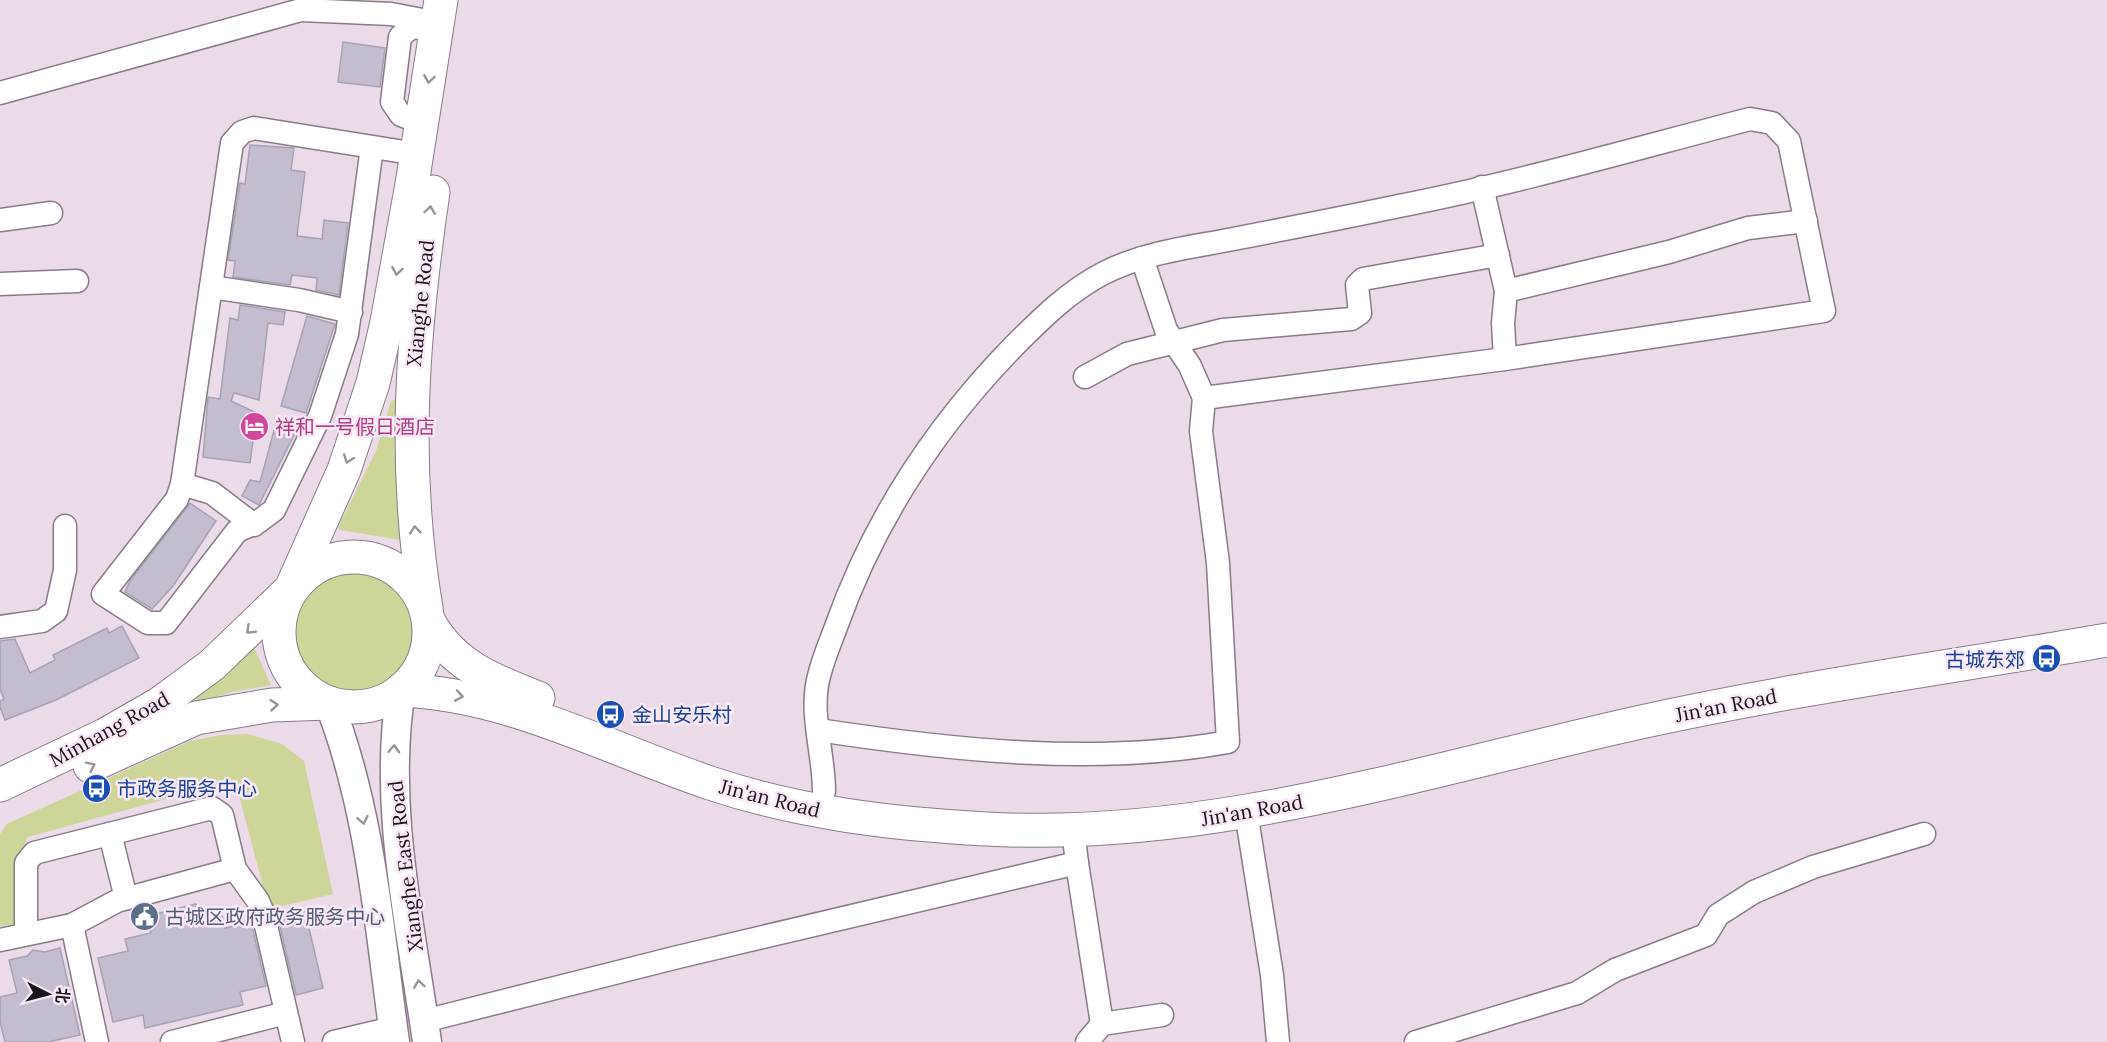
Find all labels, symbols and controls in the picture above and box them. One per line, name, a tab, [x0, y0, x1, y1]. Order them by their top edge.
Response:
one-way arrow	[423, 74, 435, 83]
one-way arrow	[423, 205, 436, 215]
street label: Xianghe Road	[401, 238, 439, 368]
one-way arrow	[391, 266, 403, 275]
hotel icon: 祥和一号假日酒店	[238, 410, 270, 442]
place label: 祥和一号假日酒店	[275, 414, 435, 439]
one-way arrow	[343, 453, 355, 464]
one-way arrow	[409, 525, 421, 534]
one-way arrow	[246, 623, 256, 634]
bus stop icon: 古城东郊	[2030, 643, 2062, 675]
place label: 古城东郊	[1945, 647, 2025, 672]
street label: Jin'an Road	[1672, 683, 1779, 727]
street label: Minhang Road	[45, 686, 173, 772]
one-way arrow	[454, 689, 464, 702]
bus stop icon: 金山安乐村	[595, 698, 627, 730]
one-way arrow	[269, 699, 278, 712]
place label: 金山安乐村	[632, 702, 732, 727]
one-way arrow	[388, 744, 401, 753]
one-way arrow	[84, 762, 95, 774]
bus stop icon: 市政务服务中心	[80, 772, 112, 804]
street label: Jin'an Road	[716, 773, 823, 823]
place label: 市政务服务中心	[117, 776, 257, 801]
street label: Xianghe East Road	[382, 779, 428, 953]
street label: Jin'an Road	[1198, 789, 1305, 831]
one-way arrow	[356, 814, 369, 824]
public building icon: 古城区政府政务服务中心	[128, 900, 160, 932]
place label: 古城区政府政务服务中心	[165, 904, 385, 929]
north arrow	[18, 964, 78, 1024]
one-way arrow	[414, 979, 426, 989]
text: 北	[52, 987, 74, 1005]

